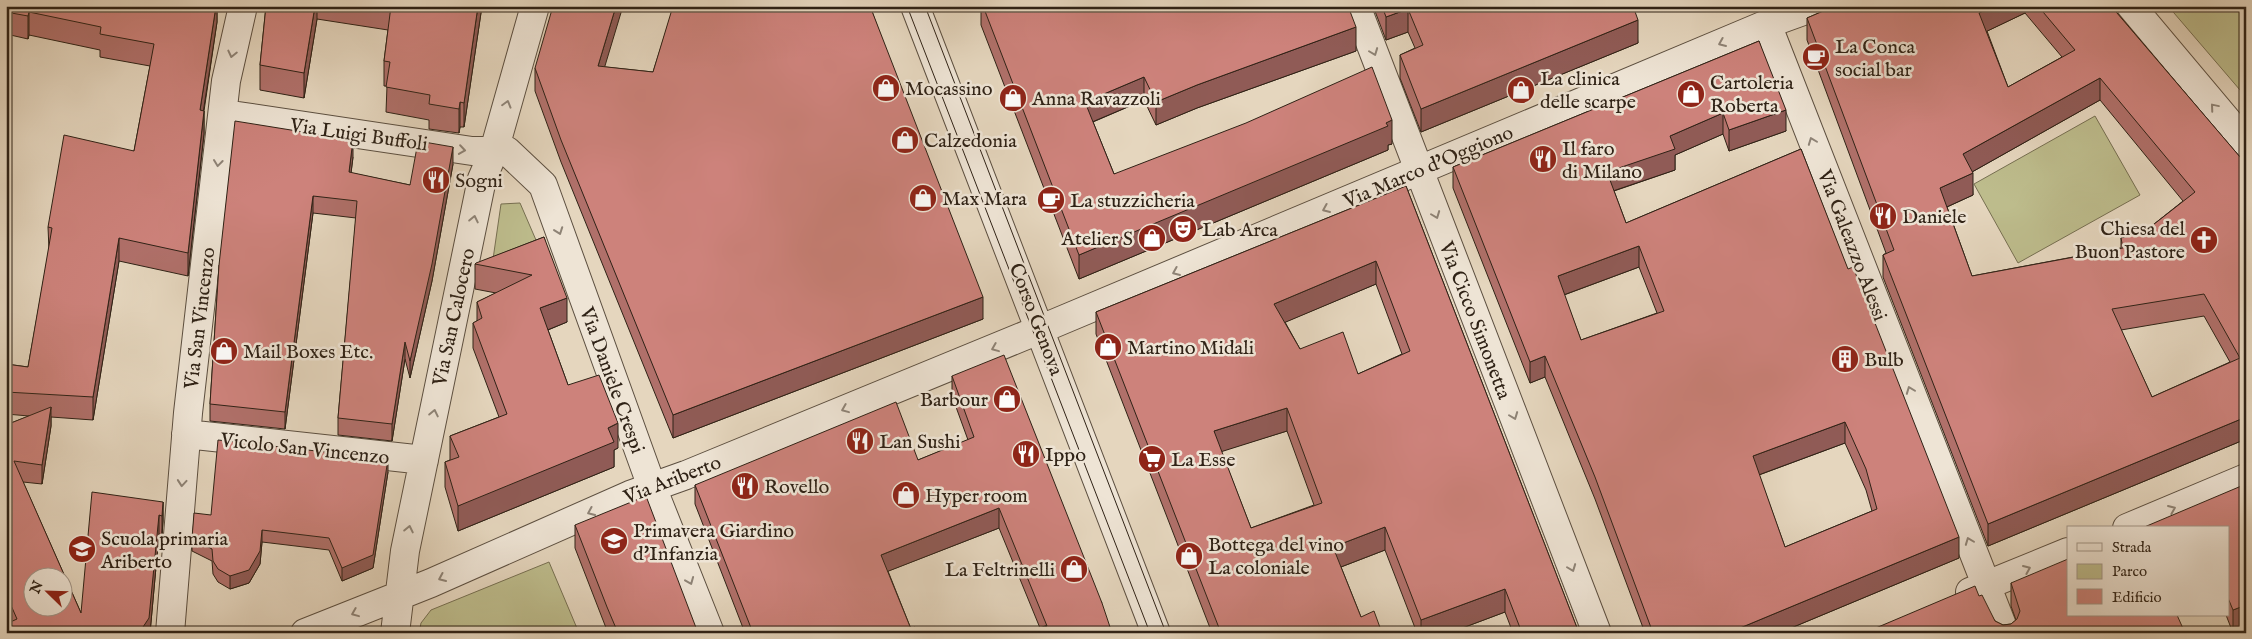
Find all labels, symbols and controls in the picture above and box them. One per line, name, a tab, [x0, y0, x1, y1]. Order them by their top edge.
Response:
place label: La Conca social bar	[1835, 35, 1915, 83]
one-way arrow	[1718, 37, 1727, 47]
cafe icon: La Conca social bar	[1801, 42, 1831, 72]
one-way arrow	[1367, 47, 1378, 56]
one-way arrow	[227, 49, 238, 58]
place label: La clinica delle scarpe	[1540, 67, 1636, 115]
place label: Cartoleria Roberta	[1710, 71, 1794, 119]
shop icon: Mocassino	[871, 73, 901, 103]
shop icon: La clinica delle scarpe	[1506, 75, 1536, 105]
place label: Mocassino	[905, 77, 993, 102]
shop icon: Cartoleria Roberta	[1676, 79, 1706, 109]
shop icon: Anna Ravazzoli	[998, 83, 1028, 113]
place label: Anna Ravazzoli	[1031, 87, 1161, 112]
one-way arrow	[502, 101, 512, 109]
one-way arrow	[2210, 103, 2219, 112]
street label: Via Luigi Buffoli	[287, 113, 429, 158]
street label: Via Marco d'Oggiono	[1339, 120, 1517, 215]
shop icon: Calzedonia	[890, 125, 920, 155]
place label: Calzedonia	[924, 129, 1017, 154]
place label: Il faro di Milano	[1562, 137, 1642, 185]
one-way arrow	[1808, 137, 1819, 146]
one-way arrow	[458, 144, 467, 154]
restaurant icon: Il faro di Milano	[1528, 144, 1558, 174]
one-way arrow	[213, 159, 224, 167]
restaurant icon: Sogni	[421, 165, 451, 195]
street label: Via Galeazzo Alessi	[1811, 165, 1892, 325]
place label: Sogni	[455, 169, 503, 194]
shop icon: Max Mara	[908, 183, 938, 213]
cafe icon: La stuzzicheria	[1036, 185, 1066, 215]
place label: Max Mara	[942, 187, 1027, 212]
place label: La stuzzicheria	[1070, 189, 1195, 214]
restaurant icon: Daniele	[1868, 201, 1898, 231]
one-way arrow	[1322, 203, 1331, 214]
place label: Daniele	[1902, 205, 1966, 230]
one-way arrow	[1430, 211, 1440, 219]
theatre icon: Lab Arca	[1168, 214, 1198, 244]
one-way arrow	[468, 215, 478, 224]
place label: Chiesa del Buon Pastore	[2075, 217, 2186, 265]
place label: Lab Arca	[1202, 218, 1278, 243]
shop icon: Atelier S	[1137, 223, 1167, 253]
church icon: Chiesa del Buon Pastore	[2189, 225, 2219, 255]
one-way arrow	[553, 227, 563, 235]
place label: Atelier S	[1061, 227, 1133, 252]
street label: Via Cicco Simonetta	[1433, 237, 1516, 403]
street label: Via San Vincenzo	[179, 246, 222, 392]
street label: Via San Calocero	[427, 246, 481, 390]
street label: Corso Genova	[1003, 260, 1069, 380]
one-way arrow	[1172, 266, 1181, 277]
street label: Via Daniele Crespi	[573, 303, 650, 457]
shop icon: Martino Midali	[1093, 332, 1123, 362]
shop icon: Mail Boxes Etc.	[209, 336, 239, 366]
place label: Martino Midali	[1127, 336, 1254, 361]
place label: Mail Boxes Etc.	[243, 340, 373, 365]
one-way arrow	[992, 342, 1000, 352]
building icon: Bulb	[1830, 344, 1860, 374]
place label: Bulb	[1864, 348, 1904, 373]
shop icon: Barbour	[992, 384, 1022, 414]
one-way arrow	[1906, 386, 1916, 395]
place label: Barbour	[920, 388, 989, 413]
one-way arrow	[841, 403, 850, 414]
one-way arrow	[428, 408, 438, 417]
one-way arrow	[1507, 411, 1518, 420]
restaurant icon: Lan Sushi	[845, 426, 875, 456]
street label: Vicolo San Vincenzo	[218, 428, 391, 471]
place label: Lan Sushi	[879, 430, 961, 455]
restaurant icon: Ippo	[1011, 439, 1041, 469]
place label: Ippo	[1045, 443, 1086, 468]
supermarket icon: La Esse	[1137, 444, 1167, 474]
place label: La Esse	[1171, 448, 1235, 473]
street label: Via Ariberto	[619, 450, 725, 511]
restaurant icon: Rovello	[730, 471, 760, 501]
place label: Rovello	[764, 475, 829, 500]
one-way arrow	[177, 479, 188, 487]
shop icon: Hyper room	[891, 480, 921, 510]
place label: Hyper room	[925, 484, 1028, 509]
one-way arrow	[2167, 505, 2176, 515]
one-way arrow	[587, 506, 596, 517]
place label: Primavera Giardino d'Infanzia	[633, 519, 794, 567]
one-way arrow	[404, 525, 414, 534]
school or university icon: Primavera Giardino d'Infanzia	[599, 526, 629, 556]
legend	[2067, 526, 2230, 616]
place label: Scuola primaria Ariberto	[100, 527, 229, 575]
place label: Bottega del vino La coloniale	[1208, 533, 1344, 581]
school or university icon: Scuola primaria Ariberto	[67, 534, 97, 564]
one-way arrow	[1965, 537, 1975, 546]
text: Strada	[2112, 538, 2152, 557]
shop icon: Bottega del vino La coloniale	[1174, 541, 1204, 571]
shop icon: La Feltrinelli	[1059, 554, 1089, 584]
place label: La Feltrinelli	[945, 558, 1055, 583]
text: Parco	[2112, 562, 2147, 581]
one-way arrow	[1566, 563, 1576, 572]
one-way arrow	[2023, 565, 2031, 575]
north arrow	[22, 566, 72, 616]
one-way arrow	[438, 571, 447, 582]
one-way arrow	[684, 577, 694, 585]
text: N	[26, 578, 48, 597]
text: Edificio	[2112, 588, 2162, 607]
one-way arrow	[351, 607, 360, 617]

